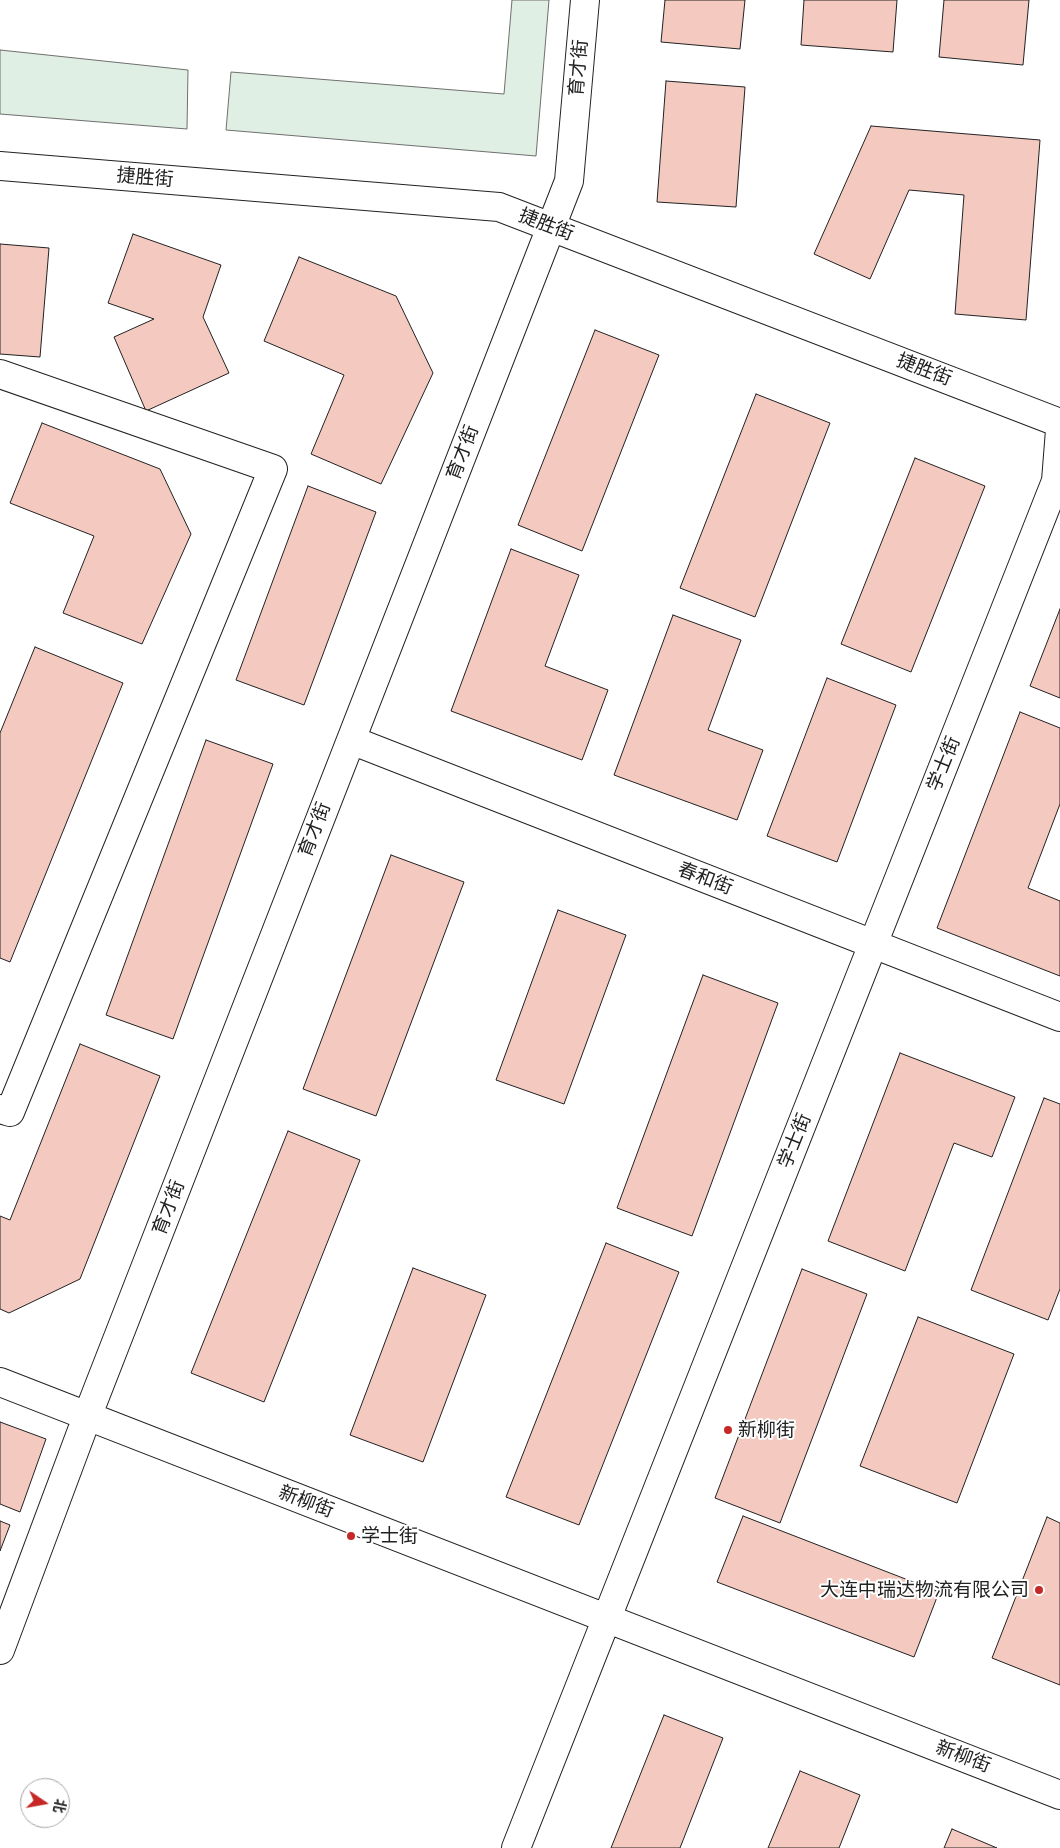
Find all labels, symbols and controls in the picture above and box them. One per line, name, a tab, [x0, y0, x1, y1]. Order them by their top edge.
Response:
street label: 育才街	[565, 39, 593, 97]
street label: 捷胜街	[116, 164, 174, 192]
street label: 捷胜街	[515, 204, 577, 246]
street label: 捷胜街	[893, 349, 955, 391]
street label: 育才街	[442, 422, 484, 484]
street label: 学士街	[923, 733, 965, 795]
street label: 育才街	[294, 799, 336, 861]
street label: 春和街	[674, 858, 736, 900]
street label: 学士街	[774, 1110, 816, 1172]
street label: 育才街	[148, 1177, 190, 1239]
place label: 新柳街	[738, 1419, 795, 1441]
marker: 新柳街	[722, 1424, 734, 1436]
street label: 新柳街	[275, 1481, 337, 1523]
place label: 学士街	[361, 1525, 418, 1547]
marker: 学士街	[345, 1530, 357, 1542]
place label: 大连中瑞达物流有限公司	[820, 1579, 1029, 1601]
marker: 大连中瑞达物流有限公司	[1033, 1584, 1045, 1596]
street label: 新柳街	[932, 1736, 994, 1778]
north arrow	[20, 1778, 70, 1828]
text: 北	[49, 1797, 69, 1815]

